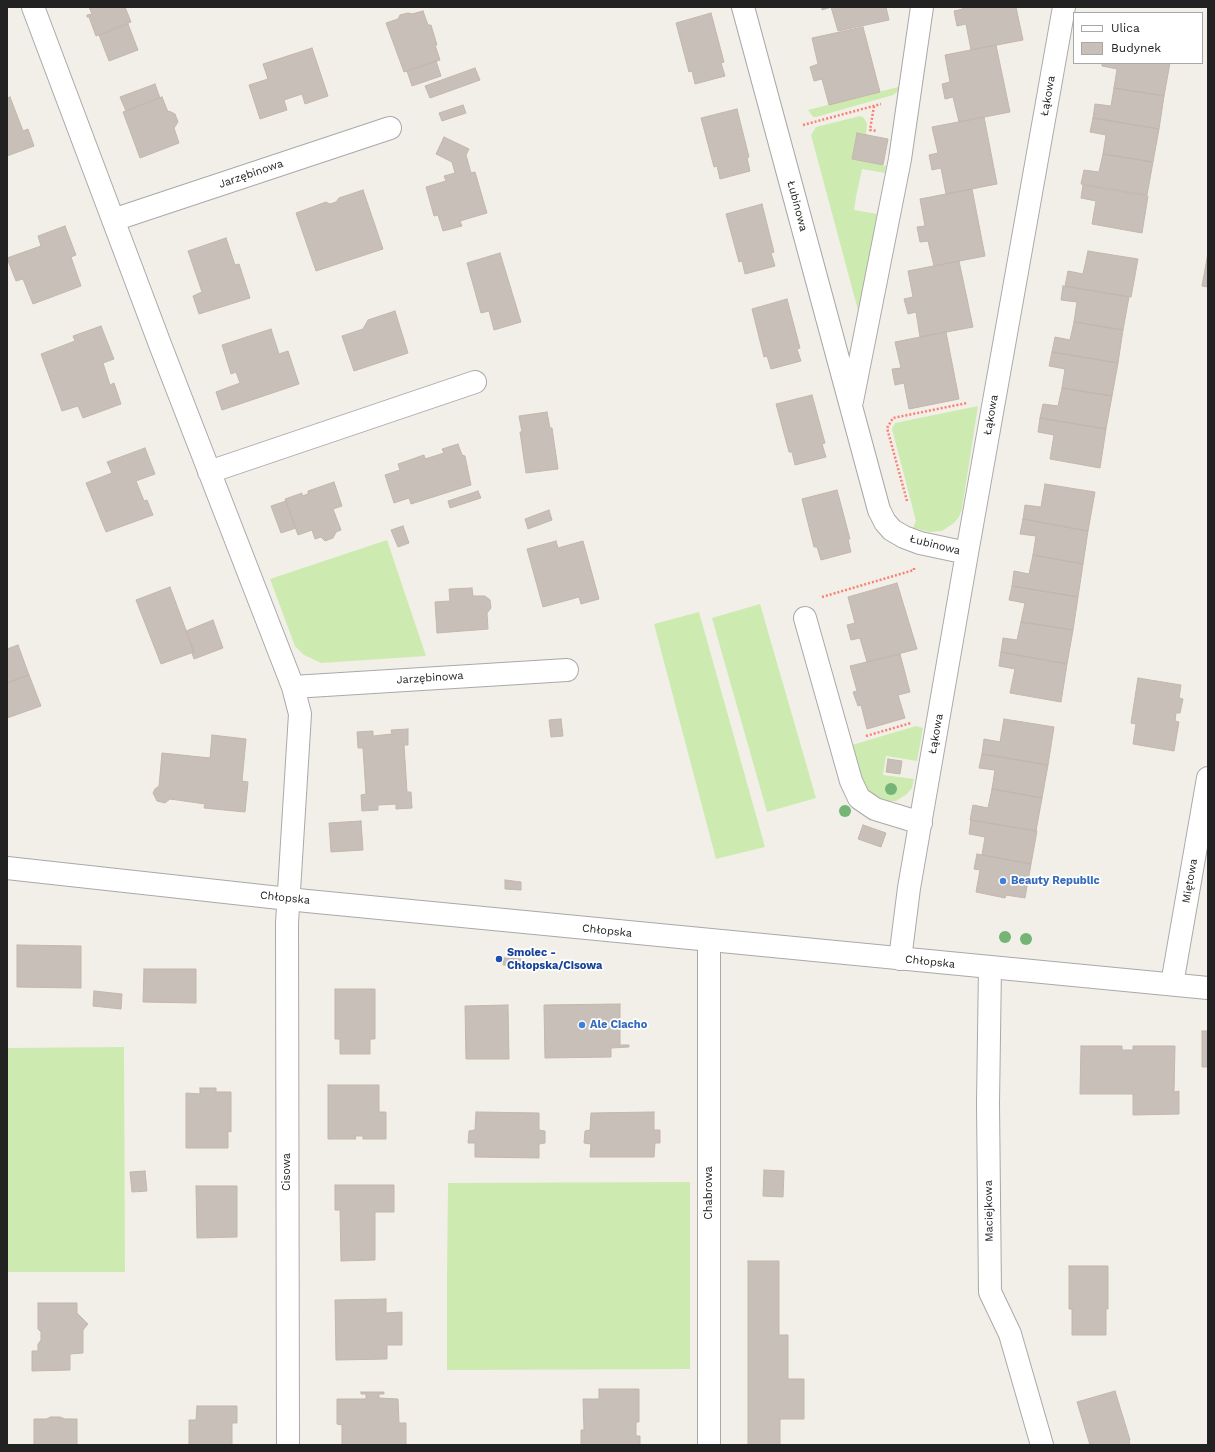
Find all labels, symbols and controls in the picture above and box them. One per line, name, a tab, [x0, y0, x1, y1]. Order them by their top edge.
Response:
legend	[1073, 12, 1203, 64]
text: Ulica	[1111, 21, 1140, 35]
text: Budynek	[1111, 41, 1161, 55]
street label: Łąkowa	[1038, 75, 1058, 117]
street label: Jarzębinowa	[217, 157, 285, 191]
street label: Łubinowa	[784, 179, 810, 233]
street label: Łąkowa	[981, 394, 1001, 436]
street label: Łubinowa	[908, 532, 962, 558]
street label: Jarzębinowa	[396, 669, 464, 687]
street label: Łąkowa	[926, 713, 946, 755]
street label: Miętowa	[1180, 858, 1200, 904]
place label: Beauty Republic	[1011, 874, 1100, 888]
marker: Beauty Republic	[998, 876, 1008, 886]
street label: Chłopska	[259, 889, 311, 907]
street label: Chłopska	[581, 922, 633, 940]
place label: Smolec - Chłopska/Cisowa	[507, 946, 602, 972]
street label: Chłopska	[904, 953, 956, 971]
marker: Smolec - Chłopska/Cisowa	[494, 954, 504, 964]
place label: Ale Ciacho	[590, 1018, 647, 1032]
marker: Ale Ciacho	[577, 1020, 587, 1030]
street label: Cisowa	[280, 1153, 294, 1191]
street label: Chabrowa	[702, 1166, 716, 1220]
street label: Maciejkowa	[982, 1180, 996, 1242]

